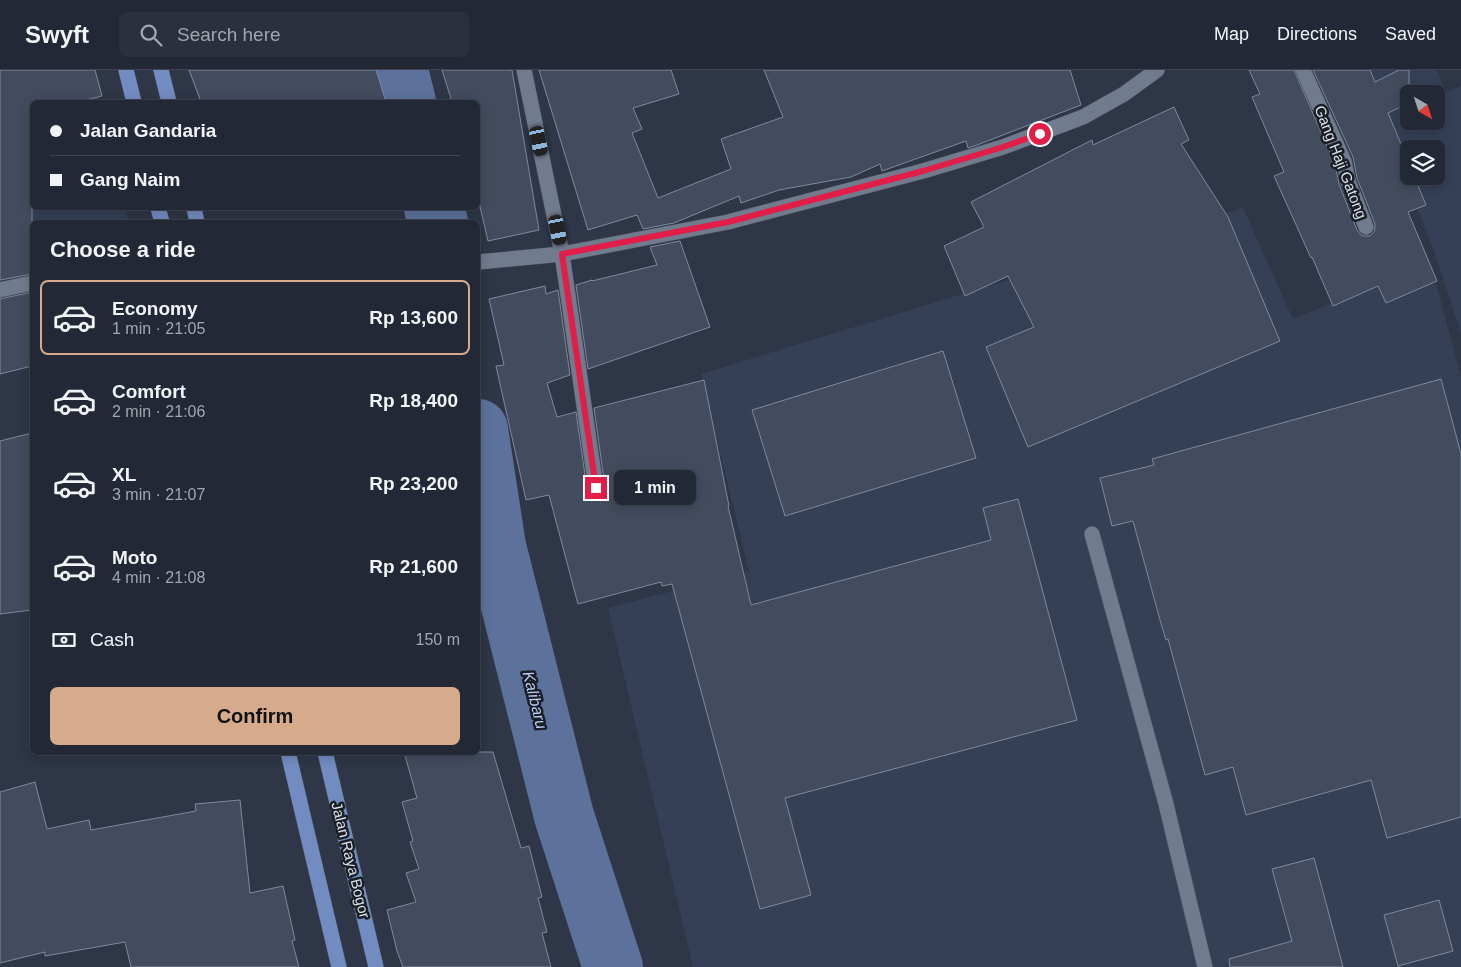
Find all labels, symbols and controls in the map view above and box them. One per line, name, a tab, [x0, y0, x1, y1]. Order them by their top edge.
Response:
search box	[119, 12, 469, 57]
text: Swyft	[25, 21, 89, 48]
icon: search	[137, 21, 165, 49]
text: Search here	[177, 24, 281, 45]
text: Map	[1214, 24, 1249, 44]
text: Directions	[1277, 24, 1357, 44]
text: Saved	[1385, 24, 1436, 44]
north arrow	[1400, 85, 1445, 130]
map controls	[1400, 85, 1445, 185]
street label: Gang Haji Gatong	[1312, 103, 1370, 221]
text: Jalan Gandaria	[80, 120, 216, 141]
route start	[1029, 123, 1051, 145]
car	[528, 125, 549, 157]
button: layers	[1400, 140, 1445, 185]
text: Gang Naim	[80, 169, 180, 190]
car	[547, 214, 568, 246]
text: Choose a ride	[50, 237, 195, 262]
icon: car	[52, 295, 97, 340]
text: Economy	[112, 298, 198, 319]
text: Rp 13,600	[369, 307, 458, 328]
text: 1 min · 21:05	[112, 320, 205, 337]
icon: car	[52, 378, 97, 423]
text: Comfort	[112, 381, 186, 402]
text: Rp 18,400	[369, 390, 458, 411]
text: 2 min · 21:06	[112, 403, 205, 420]
icon: car	[52, 461, 97, 506]
text: XL	[112, 464, 136, 485]
callout: 1 min	[614, 470, 696, 506]
text: Rp 23,200	[369, 473, 458, 494]
route end	[585, 477, 607, 499]
text: 1 min	[634, 479, 676, 496]
text: 3 min · 21:07	[112, 486, 205, 503]
icon: car	[52, 544, 97, 589]
text: Moto	[112, 547, 157, 568]
text: Rp 21,600	[369, 556, 458, 577]
text: 4 min · 21:08	[112, 569, 205, 586]
icon: cash	[50, 626, 78, 654]
text: Cash	[90, 629, 134, 650]
text: 150 m	[416, 631, 460, 648]
water label: Kalibaru	[520, 669, 550, 731]
button: Confirm	[50, 687, 460, 745]
street label: Jalan Raya Bogor	[328, 800, 374, 920]

